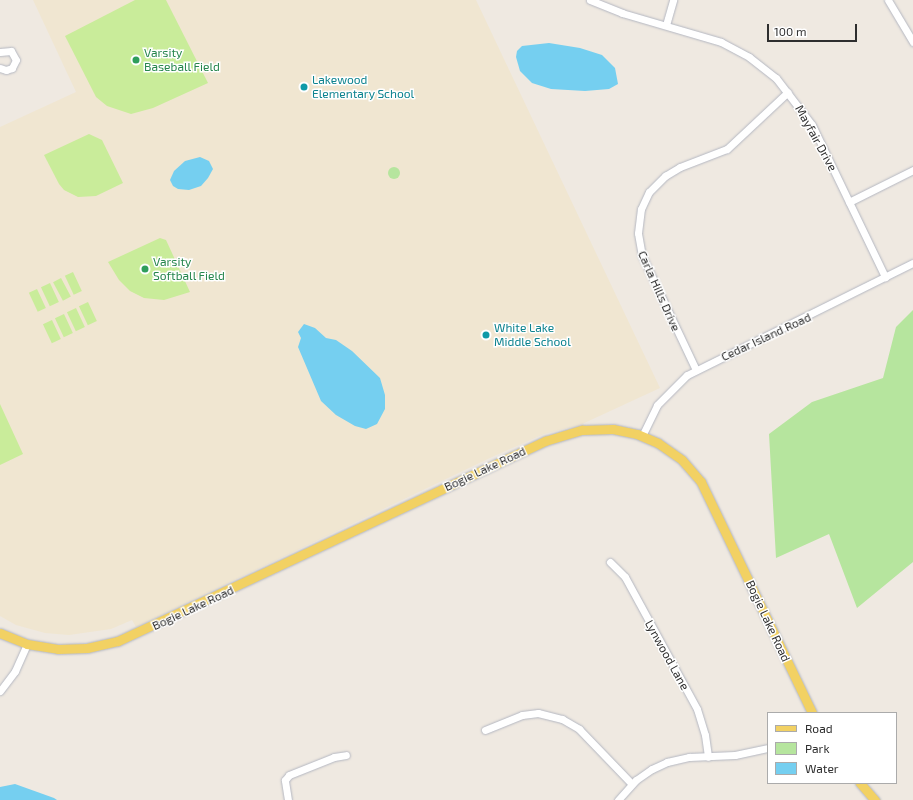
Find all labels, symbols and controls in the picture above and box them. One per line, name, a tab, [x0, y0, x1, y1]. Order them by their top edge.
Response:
scale bar	[769, 16, 859, 42]
text: 100 m	[774, 24, 806, 38]
place label: Varsity Baseball Field	[144, 46, 220, 74]
marker: Varsity Baseball Field	[131, 55, 141, 65]
place label: Lakewood Elementary School	[312, 73, 414, 101]
marker: Lakewood Elementary School	[299, 82, 309, 92]
street label: Mayfair Drive	[792, 102, 840, 174]
street label: Carla Hills Drive	[635, 249, 683, 333]
place label: Varsity Softball Field	[153, 255, 225, 283]
marker: Varsity Softball Field	[140, 264, 150, 274]
street label: Cedar Island Road	[719, 310, 813, 364]
place label: White Lake Middle School	[494, 321, 571, 349]
marker: White Lake Middle School	[481, 330, 491, 340]
street label: Bogie Lake Road	[442, 444, 528, 494]
street label: Bogie Lake Road	[743, 578, 793, 664]
street label: Bogie Lake Road	[150, 583, 236, 633]
street label: Lynwood Lane	[642, 617, 692, 693]
legend	[767, 712, 897, 784]
text: Road	[805, 721, 833, 735]
text: Park	[805, 741, 830, 755]
text: Water	[805, 761, 839, 775]

